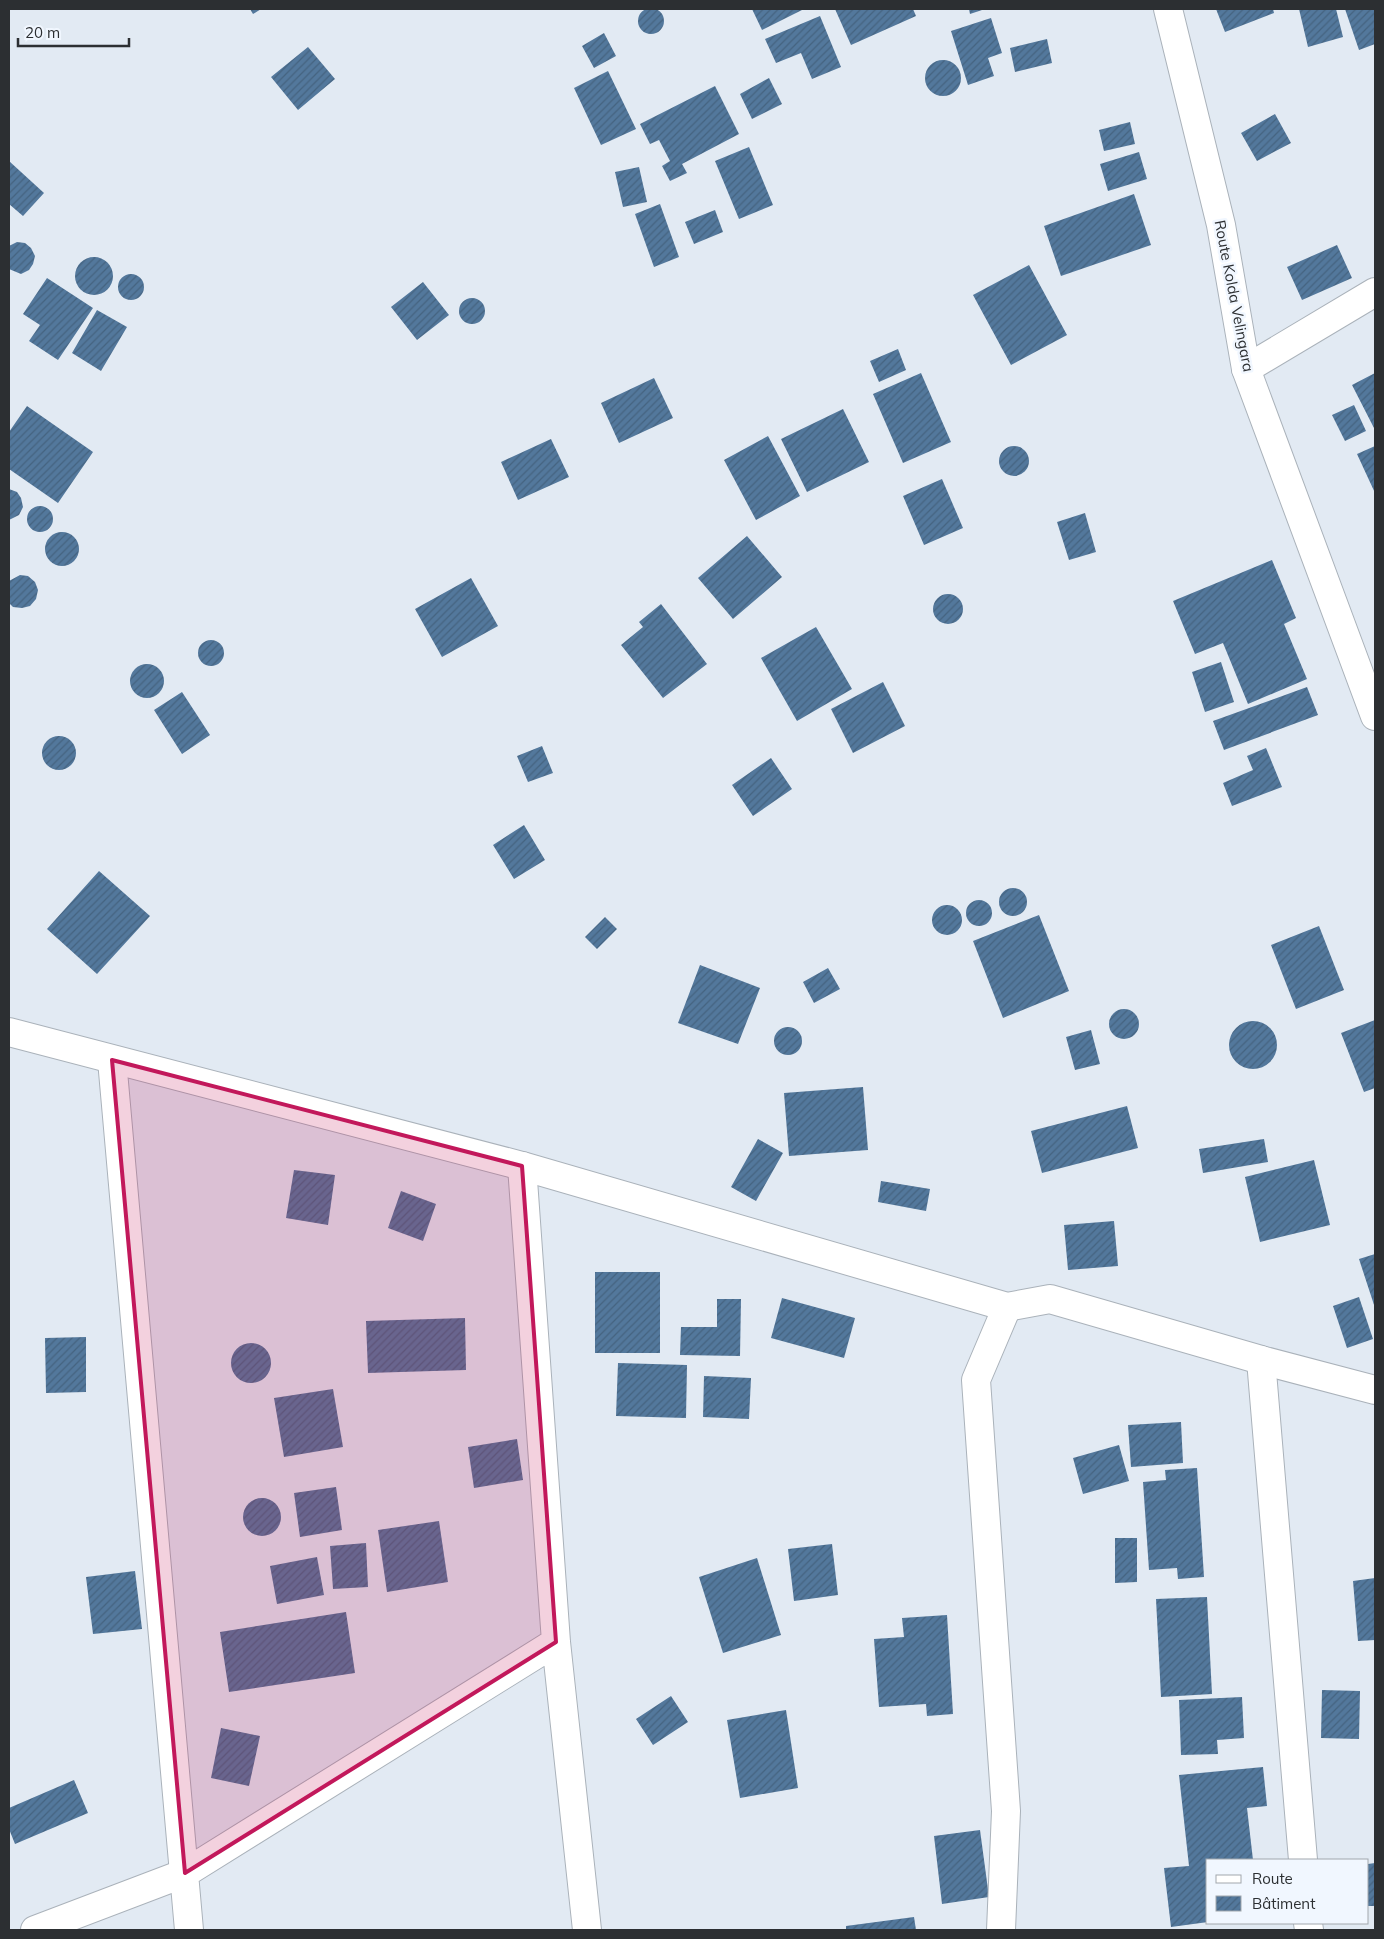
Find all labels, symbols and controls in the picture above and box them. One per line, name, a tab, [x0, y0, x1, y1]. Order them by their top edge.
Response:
scale bar	[18, 15, 129, 47]
text: 20 m	[25, 23, 60, 42]
street label: Route Kolda Velingara	[1210, 218, 1259, 373]
legend	[1206, 1859, 1369, 1924]
text: Route	[1252, 1869, 1293, 1888]
text: Bâtiment	[1252, 1894, 1315, 1913]

